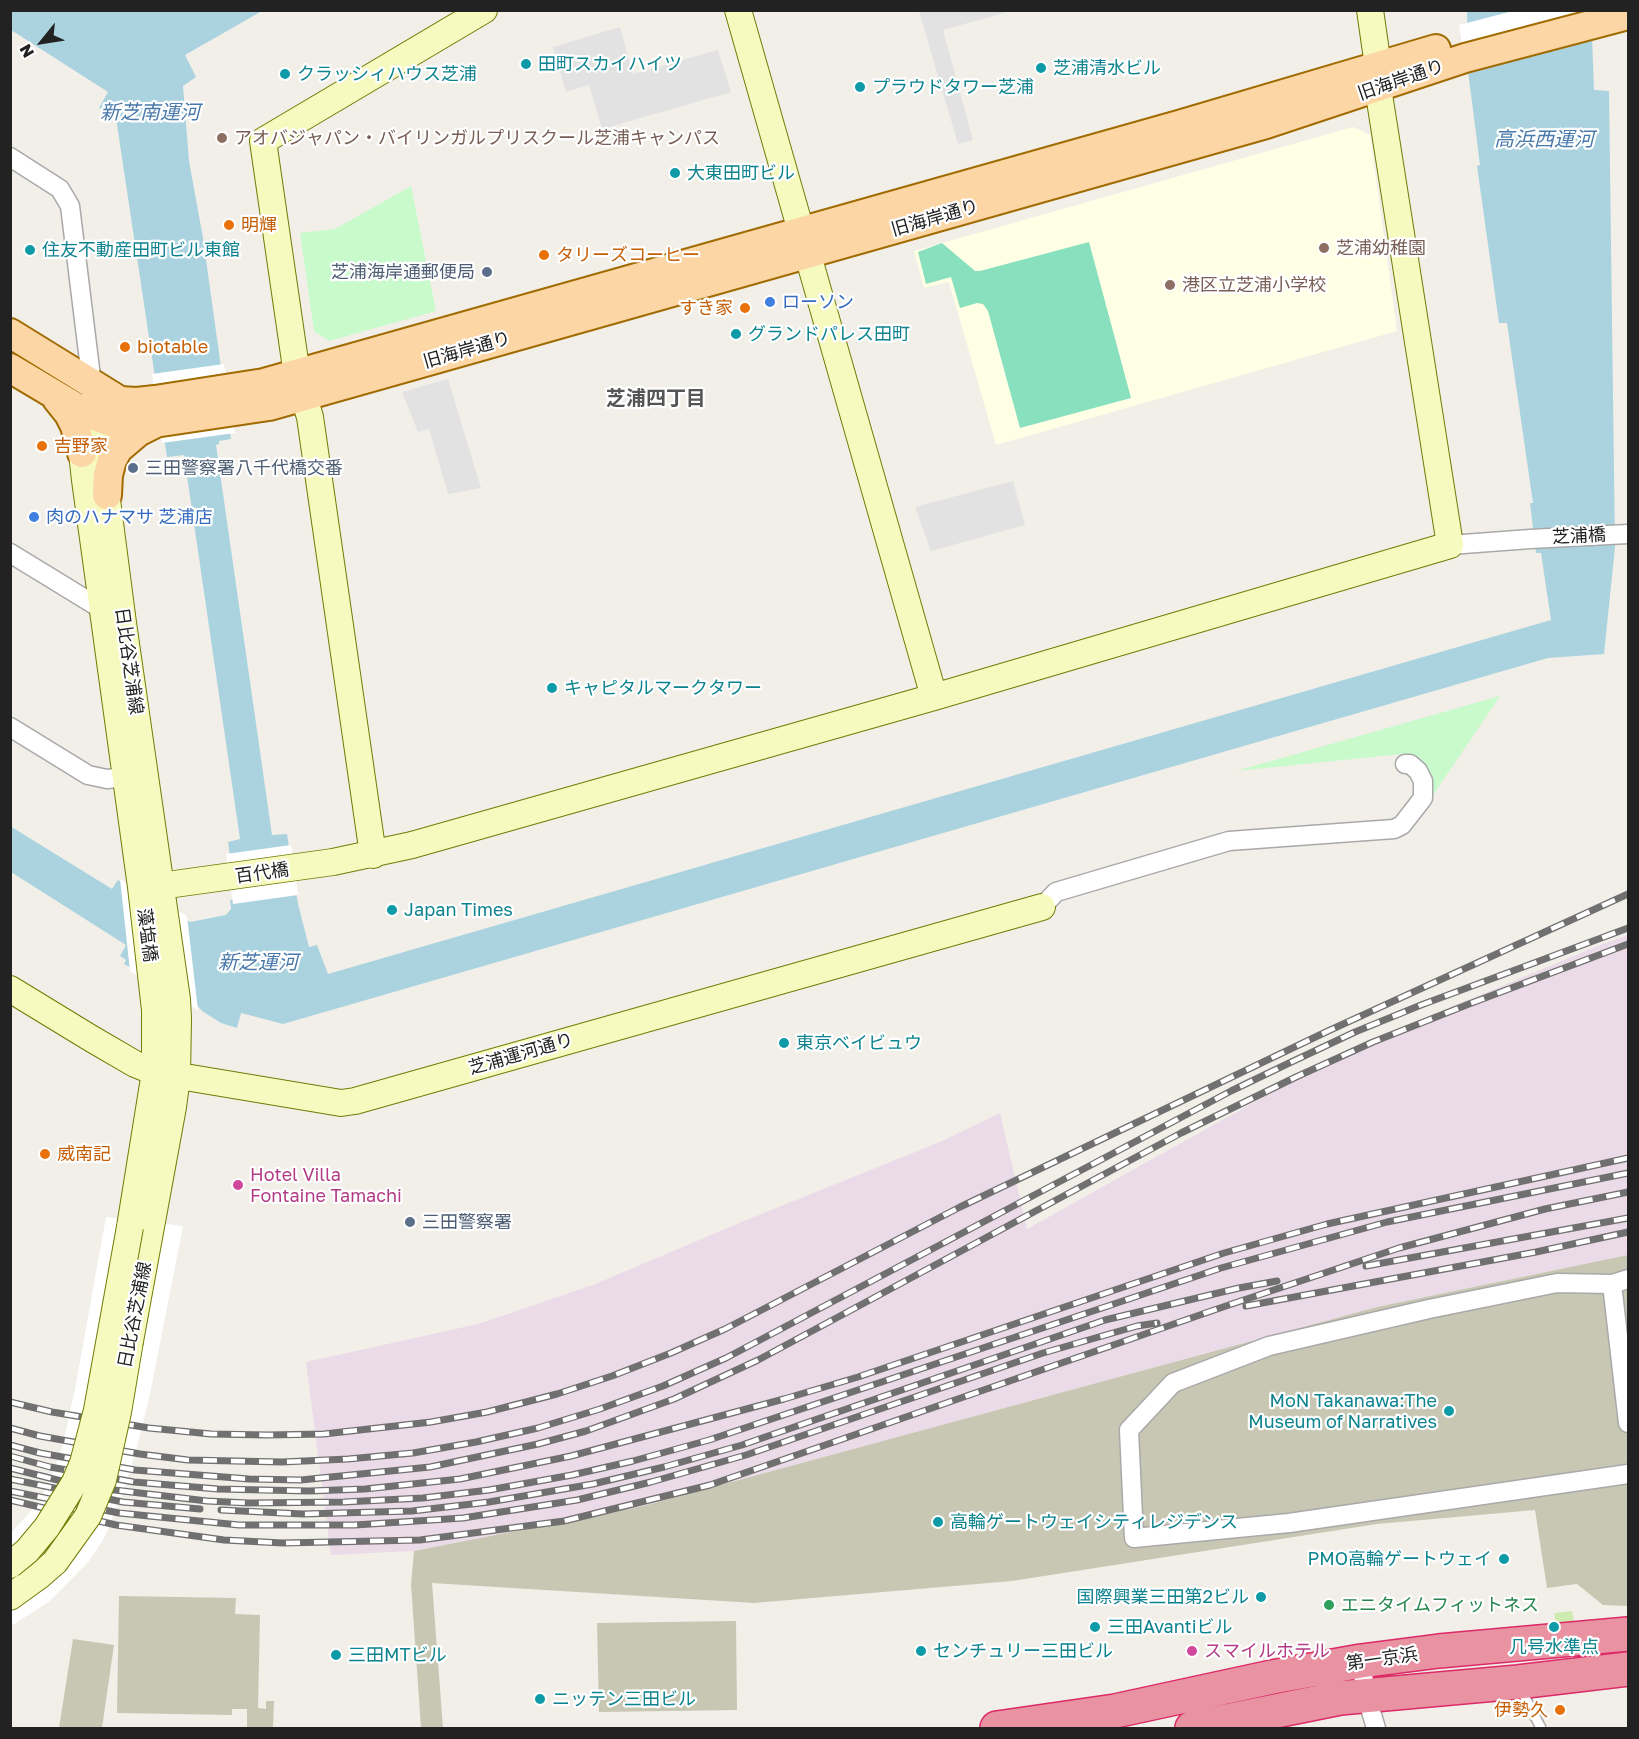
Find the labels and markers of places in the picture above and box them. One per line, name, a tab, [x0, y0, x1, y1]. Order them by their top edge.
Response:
place label: 田町スカイハイツ	[538, 53, 682, 75]
marker: 田町スカイハイツ	[519, 57, 533, 71]
place label: 芝浦清水ビル	[1053, 57, 1161, 79]
marker: 芝浦清水ビル	[1034, 61, 1048, 75]
place label: クラッシィハウス芝浦	[297, 63, 477, 85]
marker: クラッシィハウス芝浦	[278, 67, 292, 81]
place label: プラウドタワー芝浦	[872, 76, 1034, 98]
marker: プラウドタワー芝浦	[853, 80, 867, 94]
place label: アオバジャパン・バイリンガルプリスクール芝浦キャンパス	[234, 127, 720, 149]
marker: アオバジャパン・バイリンガルプリスクール芝浦キャンパス	[215, 131, 229, 145]
place label: 大東田町ビル	[687, 162, 795, 184]
marker: 大東田町ビル	[668, 166, 682, 180]
place label: 明輝	[241, 214, 277, 236]
marker: 明輝	[222, 218, 236, 232]
place label: 芝浦幼稚園	[1336, 237, 1426, 259]
place label: 住友不動産田町ビル東館	[42, 239, 240, 261]
marker: 芝浦幼稚園	[1317, 241, 1331, 255]
marker: 住友不動産田町ビル東館	[23, 243, 37, 257]
place label: タリーズコーヒー	[556, 244, 700, 266]
marker: タリーズコーヒー	[537, 248, 551, 262]
place label: 芝浦海岸通郵便局	[331, 261, 475, 283]
marker: 芝浦海岸通郵便局	[480, 265, 494, 279]
place label: 港区立芝浦小学校	[1182, 274, 1326, 296]
marker: 港区立芝浦小学校	[1163, 278, 1177, 292]
place label: ローソン	[782, 291, 854, 313]
marker: ローソン	[763, 295, 777, 309]
place label: すき家	[679, 297, 733, 319]
marker: すき家	[738, 301, 752, 315]
place label: グランドパレス田町	[748, 323, 910, 345]
marker: グランドパレス田町	[729, 327, 743, 341]
place label: biotable	[137, 336, 208, 358]
marker: biotable	[118, 340, 132, 354]
place label: 吉野家	[54, 435, 108, 457]
marker: 吉野家	[35, 439, 49, 453]
place label: 三田警察署八千代橋交番	[145, 457, 343, 479]
marker: 三田警察署八千代橋交番	[126, 461, 140, 475]
place label: 肉のハナマサ 芝浦店	[46, 506, 212, 528]
marker: 肉のハナマサ 芝浦店	[27, 510, 41, 524]
place label: キャピタルマークタワー	[564, 677, 762, 699]
marker: キャピタルマークタワー	[545, 681, 559, 695]
place label: Japan Times	[404, 899, 513, 921]
marker: Japan Times	[385, 903, 399, 917]
place label: 東京ベイビュウ	[796, 1032, 922, 1054]
marker: 東京ベイビュウ	[777, 1036, 791, 1050]
place label: 威南記	[57, 1143, 111, 1165]
marker: 威南記	[38, 1147, 52, 1161]
place label: Hotel Villa Fontaine Tamachi	[250, 1164, 402, 1206]
marker: Hotel Villa Fontaine Tamachi	[231, 1178, 245, 1192]
place label: 三田警察署	[422, 1211, 512, 1233]
marker: 三田警察署	[403, 1215, 417, 1229]
place label: MoN Takanawa:The Museum of Narratives	[1248, 1390, 1437, 1432]
marker: MoN Takanawa:The Museum of Narratives	[1442, 1404, 1456, 1418]
place label: 高輪ゲートウェイシティレジデンス	[950, 1511, 1238, 1533]
marker: 高輪ゲートウェイシティレジデンス	[931, 1515, 945, 1529]
place label: PMO高輪ゲートウェイ	[1307, 1548, 1492, 1570]
marker: PMO高輪ゲートウェイ	[1497, 1552, 1511, 1566]
place label: 国際興業三田第2ビル	[1077, 1586, 1249, 1608]
marker: 国際興業三田第2ビル	[1254, 1590, 1268, 1604]
place label: エニタイムフィットネス	[1341, 1594, 1539, 1616]
marker: エニタイムフィットネス	[1322, 1598, 1336, 1612]
place label: 三田Avantiビル	[1107, 1616, 1233, 1638]
marker: 三田Avantiビル	[1088, 1620, 1102, 1634]
marker: 几号水準点	[1547, 1620, 1561, 1634]
place label: 几号水準点	[1509, 1636, 1599, 1658]
place label: センチュリー三田ビル	[933, 1640, 1113, 1662]
place label: スマイルホテル	[1204, 1640, 1330, 1662]
place label: 三田MTビル	[348, 1644, 447, 1666]
marker: センチュリー三田ビル	[914, 1644, 928, 1658]
marker: スマイルホテル	[1185, 1644, 1199, 1658]
marker: 三田MTビル	[329, 1648, 343, 1662]
place label: ニッテン三田ビル	[552, 1688, 696, 1710]
marker: ニッテン三田ビル	[533, 1692, 547, 1706]
place label: 伊勢久	[1494, 1699, 1548, 1721]
marker: 伊勢久	[1553, 1703, 1567, 1717]

